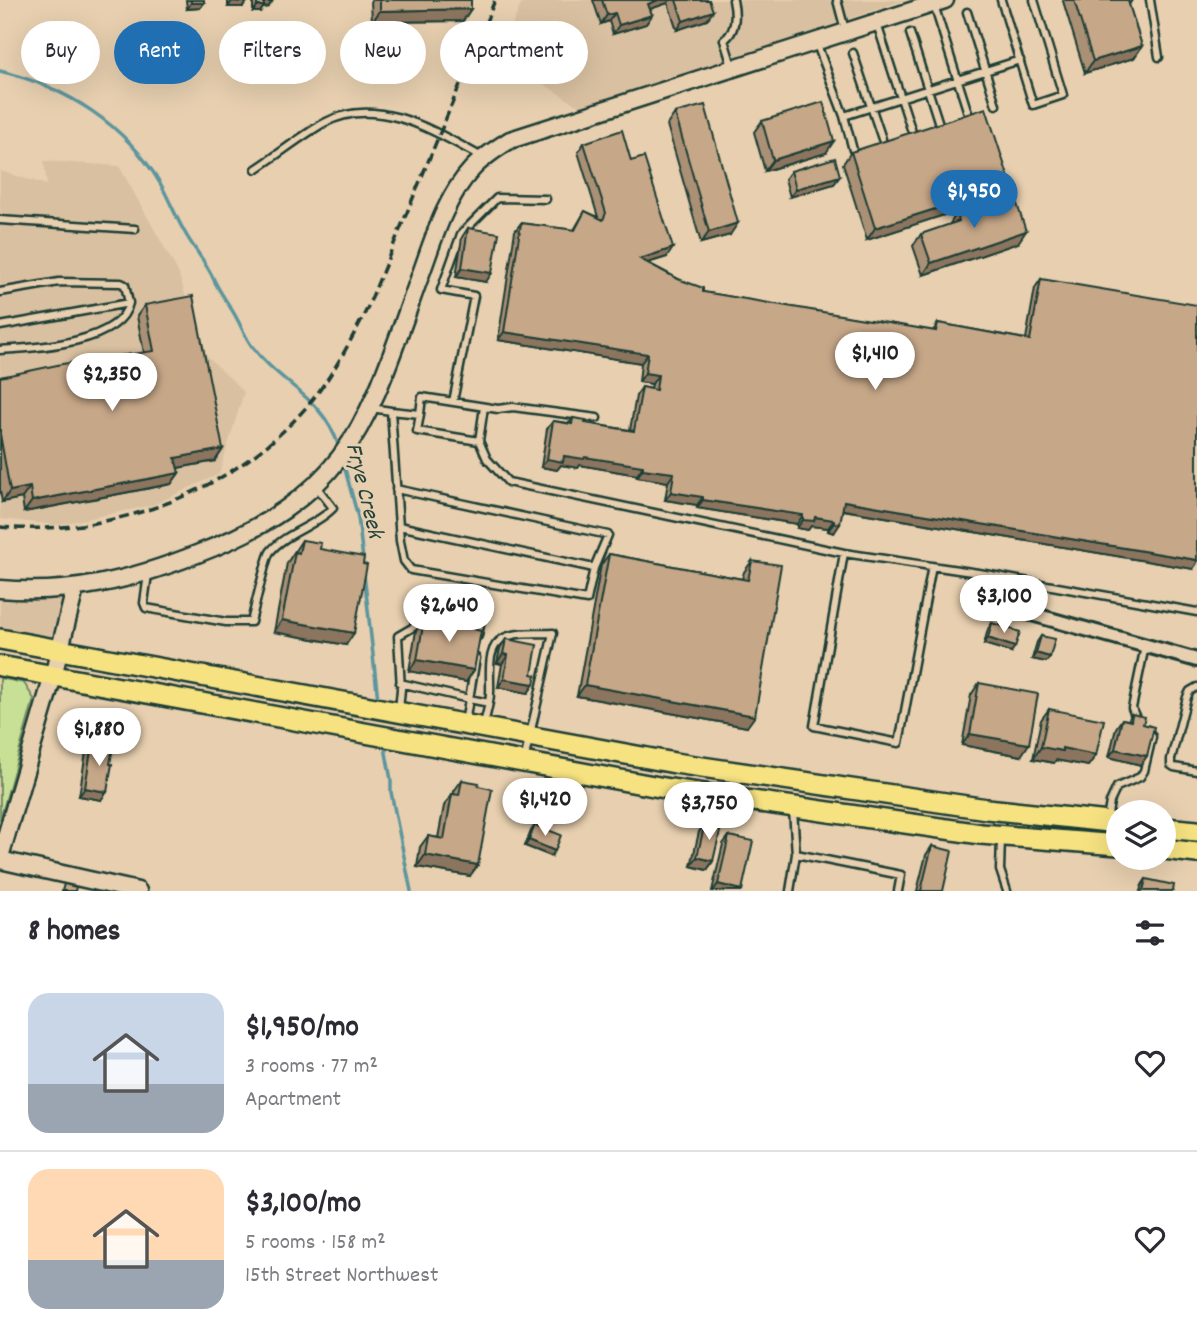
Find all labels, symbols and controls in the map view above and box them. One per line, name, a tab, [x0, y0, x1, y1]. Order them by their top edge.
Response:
chip: Buy	[21, 21, 100, 84]
chip: Rent	[114, 21, 205, 84]
chip: Filters	[219, 21, 326, 84]
chip: New	[340, 21, 426, 84]
chip: Apartment	[440, 21, 588, 84]
pin: $1,950	[917, 170, 1031, 230]
text: $1,950	[947, 176, 1001, 209]
pin: $1,410	[818, 332, 932, 392]
text: $1,410	[851, 338, 899, 371]
pin: $2,350	[55, 354, 169, 413]
text: $2,350	[82, 359, 142, 392]
water label: Frye Creek	[335, 440, 392, 544]
pin: $3,100	[947, 576, 1061, 635]
text: $3,100	[976, 581, 1032, 614]
pin: $2,640	[392, 584, 506, 644]
text: $2,640	[419, 590, 479, 623]
pin: $1,880	[42, 708, 156, 768]
text: $1,880	[73, 714, 125, 747]
pin: $1,420	[488, 778, 602, 838]
pin: $3,750	[652, 782, 766, 842]
text: $1,420	[518, 784, 572, 817]
text: $3,750	[680, 788, 738, 821]
map controls	[1106, 800, 1176, 870]
button: layers	[1106, 800, 1176, 870]
text: 8 homes	[28, 912, 120, 955]
icon: filters	[1131, 914, 1169, 952]
text: $1,950/mo	[245, 1008, 359, 1051]
icon: home	[84, 1021, 168, 1105]
icon: heart	[1131, 1044, 1169, 1082]
text: 3 rooms · 77 m²	[245, 1051, 378, 1084]
text: Apartment	[245, 1084, 341, 1117]
text: $3,100/mo	[245, 1184, 361, 1227]
icon: home	[84, 1197, 168, 1281]
icon: heart	[1131, 1220, 1169, 1258]
text: 5 rooms · 158 m²	[245, 1227, 386, 1260]
text: 15th Street Northwest	[245, 1260, 438, 1293]

